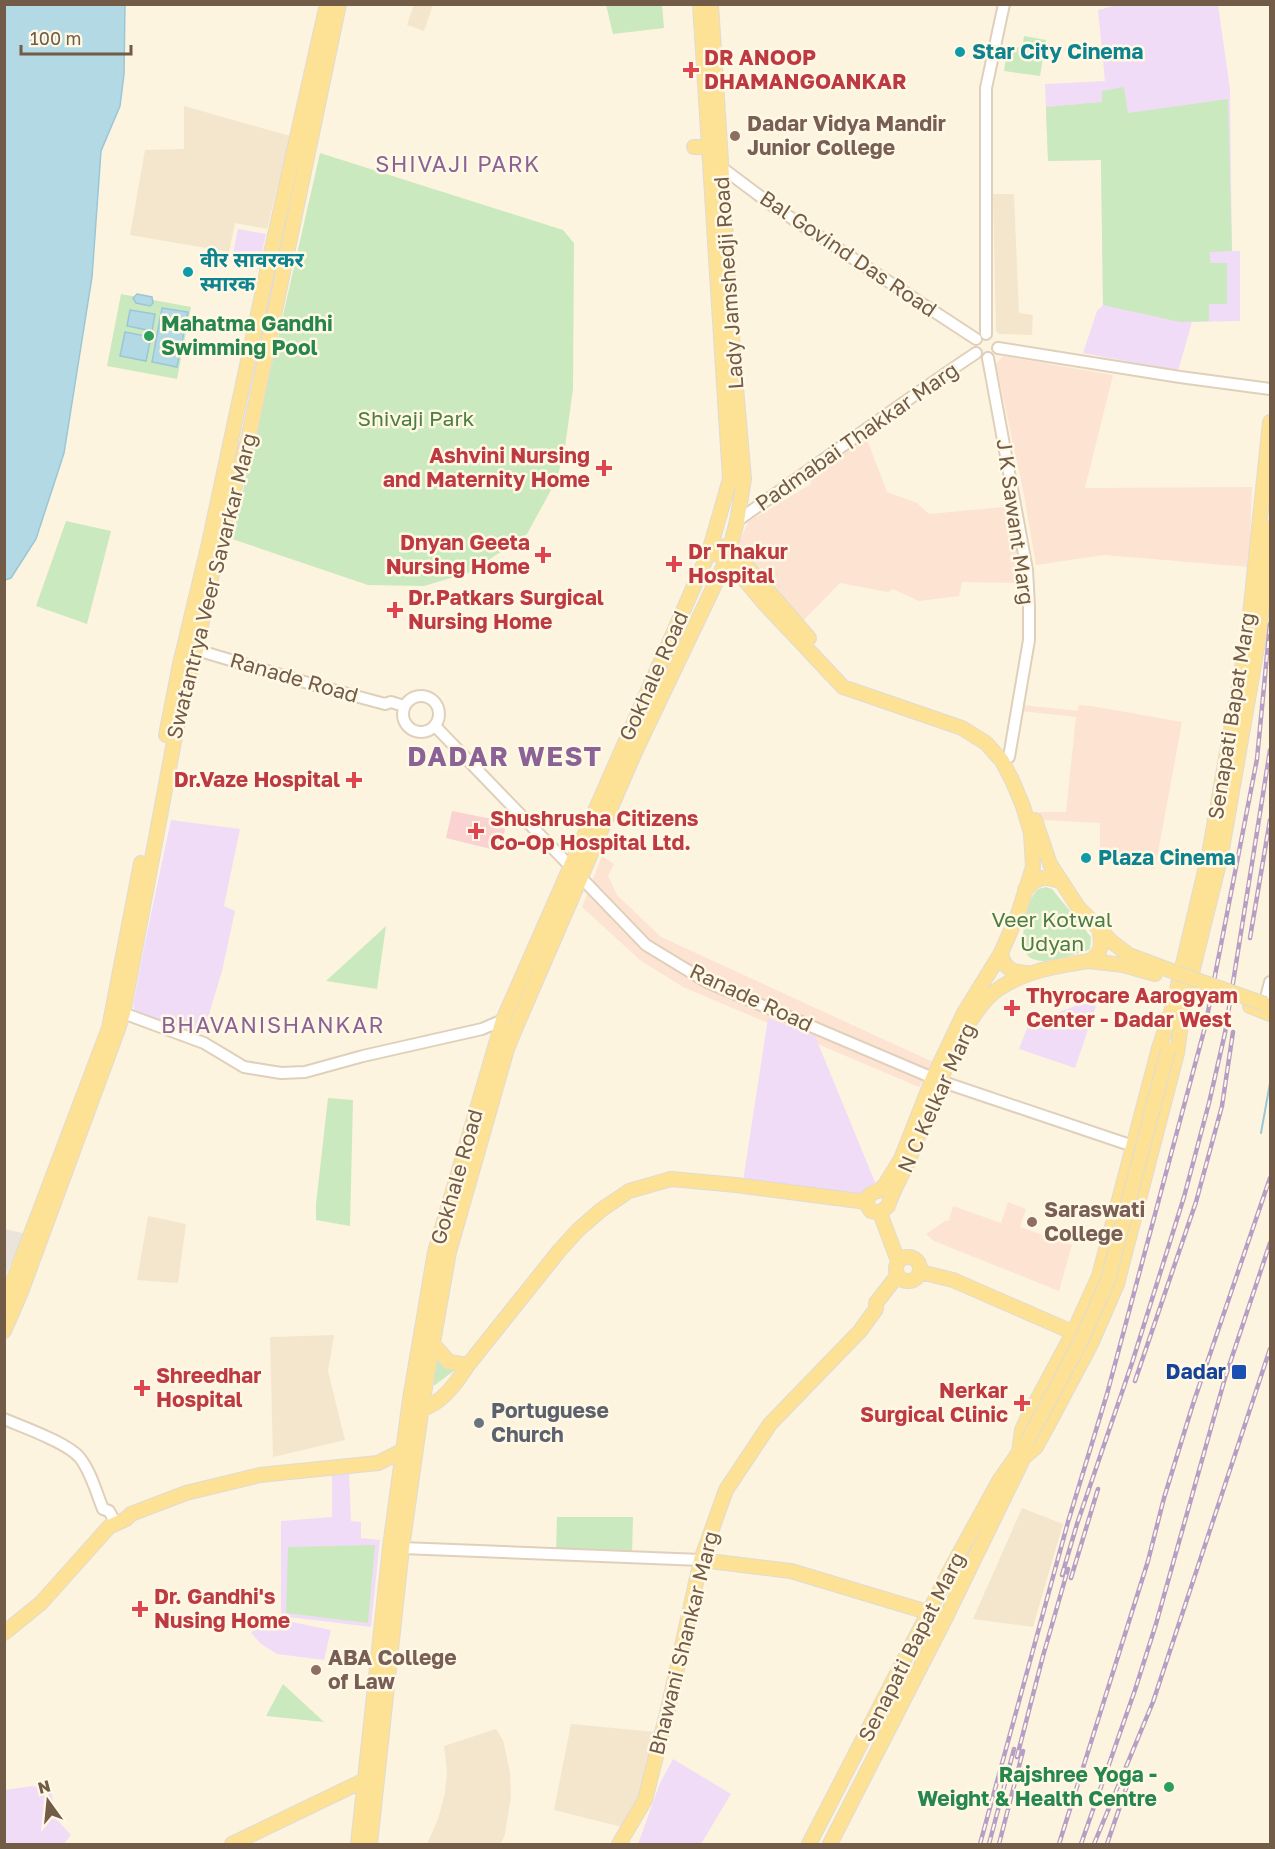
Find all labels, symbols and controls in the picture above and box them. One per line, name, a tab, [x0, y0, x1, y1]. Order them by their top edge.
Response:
scale bar	[21, 18, 130, 56]
text: 100 m	[30, 27, 81, 49]
place label: Star City Cinema	[972, 38, 1143, 64]
place label: DR ANOOP DHAMANGOANKAR	[704, 44, 907, 94]
marker: Star City Cinema	[953, 45, 967, 59]
marker: DR ANOOP DHAMANGOANKAR	[682, 61, 700, 79]
place label: Dadar Vidya Mandir Junior College	[747, 110, 946, 160]
marker: Dadar Vidya Mandir Junior College	[728, 129, 742, 143]
district label: SHIVAJI PARK	[375, 150, 541, 177]
street label: Lady Jamshedji Road	[708, 176, 748, 390]
street label: Bal Govind Das Road	[755, 184, 942, 322]
place label: वीर सावरकर स्मारक	[200, 246, 304, 296]
marker: वीर सावरकर स्मारक	[181, 265, 195, 279]
place label: Mahatma Gandhi Swimming Pool	[161, 310, 333, 360]
marker: Mahatma Gandhi Swimming Pool	[142, 329, 156, 343]
street label: Padmabai Thakkar Marg	[750, 356, 963, 516]
park label: Shivaji Park	[358, 405, 475, 431]
street label: Swatantrya Veer Savarkar Marg	[160, 430, 262, 741]
street label: J K Sawant Marg	[991, 437, 1041, 607]
place label: Ashvini Nursing and Maternity Home	[383, 442, 590, 492]
marker: Ashvini Nursing and Maternity Home	[595, 459, 613, 477]
place label: Dnyan Geeta Nursing Home	[386, 529, 530, 579]
place label: Dr Thakur Hospital	[688, 538, 788, 588]
marker: Dnyan Geeta Nursing Home	[534, 546, 552, 564]
marker: Dr Thakur Hospital	[665, 555, 683, 573]
place label: Dr.Patkars Surgical Nursing Home	[408, 584, 604, 634]
marker: Dr.Patkars Surgical Nursing Home	[386, 601, 404, 619]
street label: Gokhale Road	[613, 607, 693, 745]
street label: Senapati Bapat Marg	[1202, 610, 1260, 821]
street label: Ranade Road	[227, 646, 362, 708]
district label: DADAR WEST	[407, 740, 603, 772]
place label: Dr.Vaze Hospital	[174, 766, 340, 792]
marker: Dr.Vaze Hospital	[345, 771, 363, 789]
place label: Shushrusha Citizens Co-Op Hospital Ltd.	[490, 805, 699, 855]
marker: Shushrusha Citizens Co-Op Hospital Ltd.	[467, 822, 485, 840]
place label: Plaza Cinema	[1098, 844, 1236, 870]
marker: Plaza Cinema	[1079, 851, 1093, 865]
park label: Veer Kotwal Udyan	[991, 906, 1113, 956]
street label: Ranade Road	[686, 957, 817, 1037]
place label: Thyrocare Aarogyam Center - Dadar West	[1026, 982, 1238, 1032]
marker: Thyrocare Aarogyam Center - Dadar West	[1003, 999, 1021, 1017]
district label: BHAVANISHANKAR	[161, 1011, 385, 1038]
street label: N C Kelkar Marg	[891, 1019, 981, 1177]
street label: Gokhale Road	[424, 1106, 488, 1247]
place label: Saraswati College	[1044, 1196, 1145, 1246]
marker: Saraswati College	[1025, 1215, 1039, 1229]
place label: Dadar	[1166, 1358, 1226, 1384]
place label: Shreedhar Hospital	[156, 1362, 261, 1412]
marker: Dadar	[1230, 1363, 1248, 1381]
place label: Nerkar Surgical Clinic	[860, 1377, 1008, 1427]
marker: Shreedhar Hospital	[133, 1379, 151, 1397]
marker: Nerkar Surgical Clinic	[1013, 1394, 1031, 1412]
place label: Portuguese Church	[491, 1397, 609, 1447]
marker: Portuguese Church	[472, 1416, 486, 1430]
street label: Bhawani Shankar Marg	[643, 1528, 723, 1757]
street label: Senapati Bapat Marg	[852, 1547, 970, 1746]
place label: Dr. Gandhi's Nusing Home	[154, 1583, 290, 1633]
marker: Dr. Gandhi's Nusing Home	[131, 1600, 149, 1618]
place label: ABA College of Law	[328, 1644, 457, 1694]
marker: ABA College of Law	[309, 1663, 323, 1677]
place label: Rajshree Yoga - Weight & Health Centre	[917, 1761, 1157, 1811]
north arrow	[18, 1771, 78, 1831]
text: N	[36, 1775, 53, 1798]
marker: Rajshree Yoga - Weight & Health Centre	[1162, 1780, 1176, 1794]

